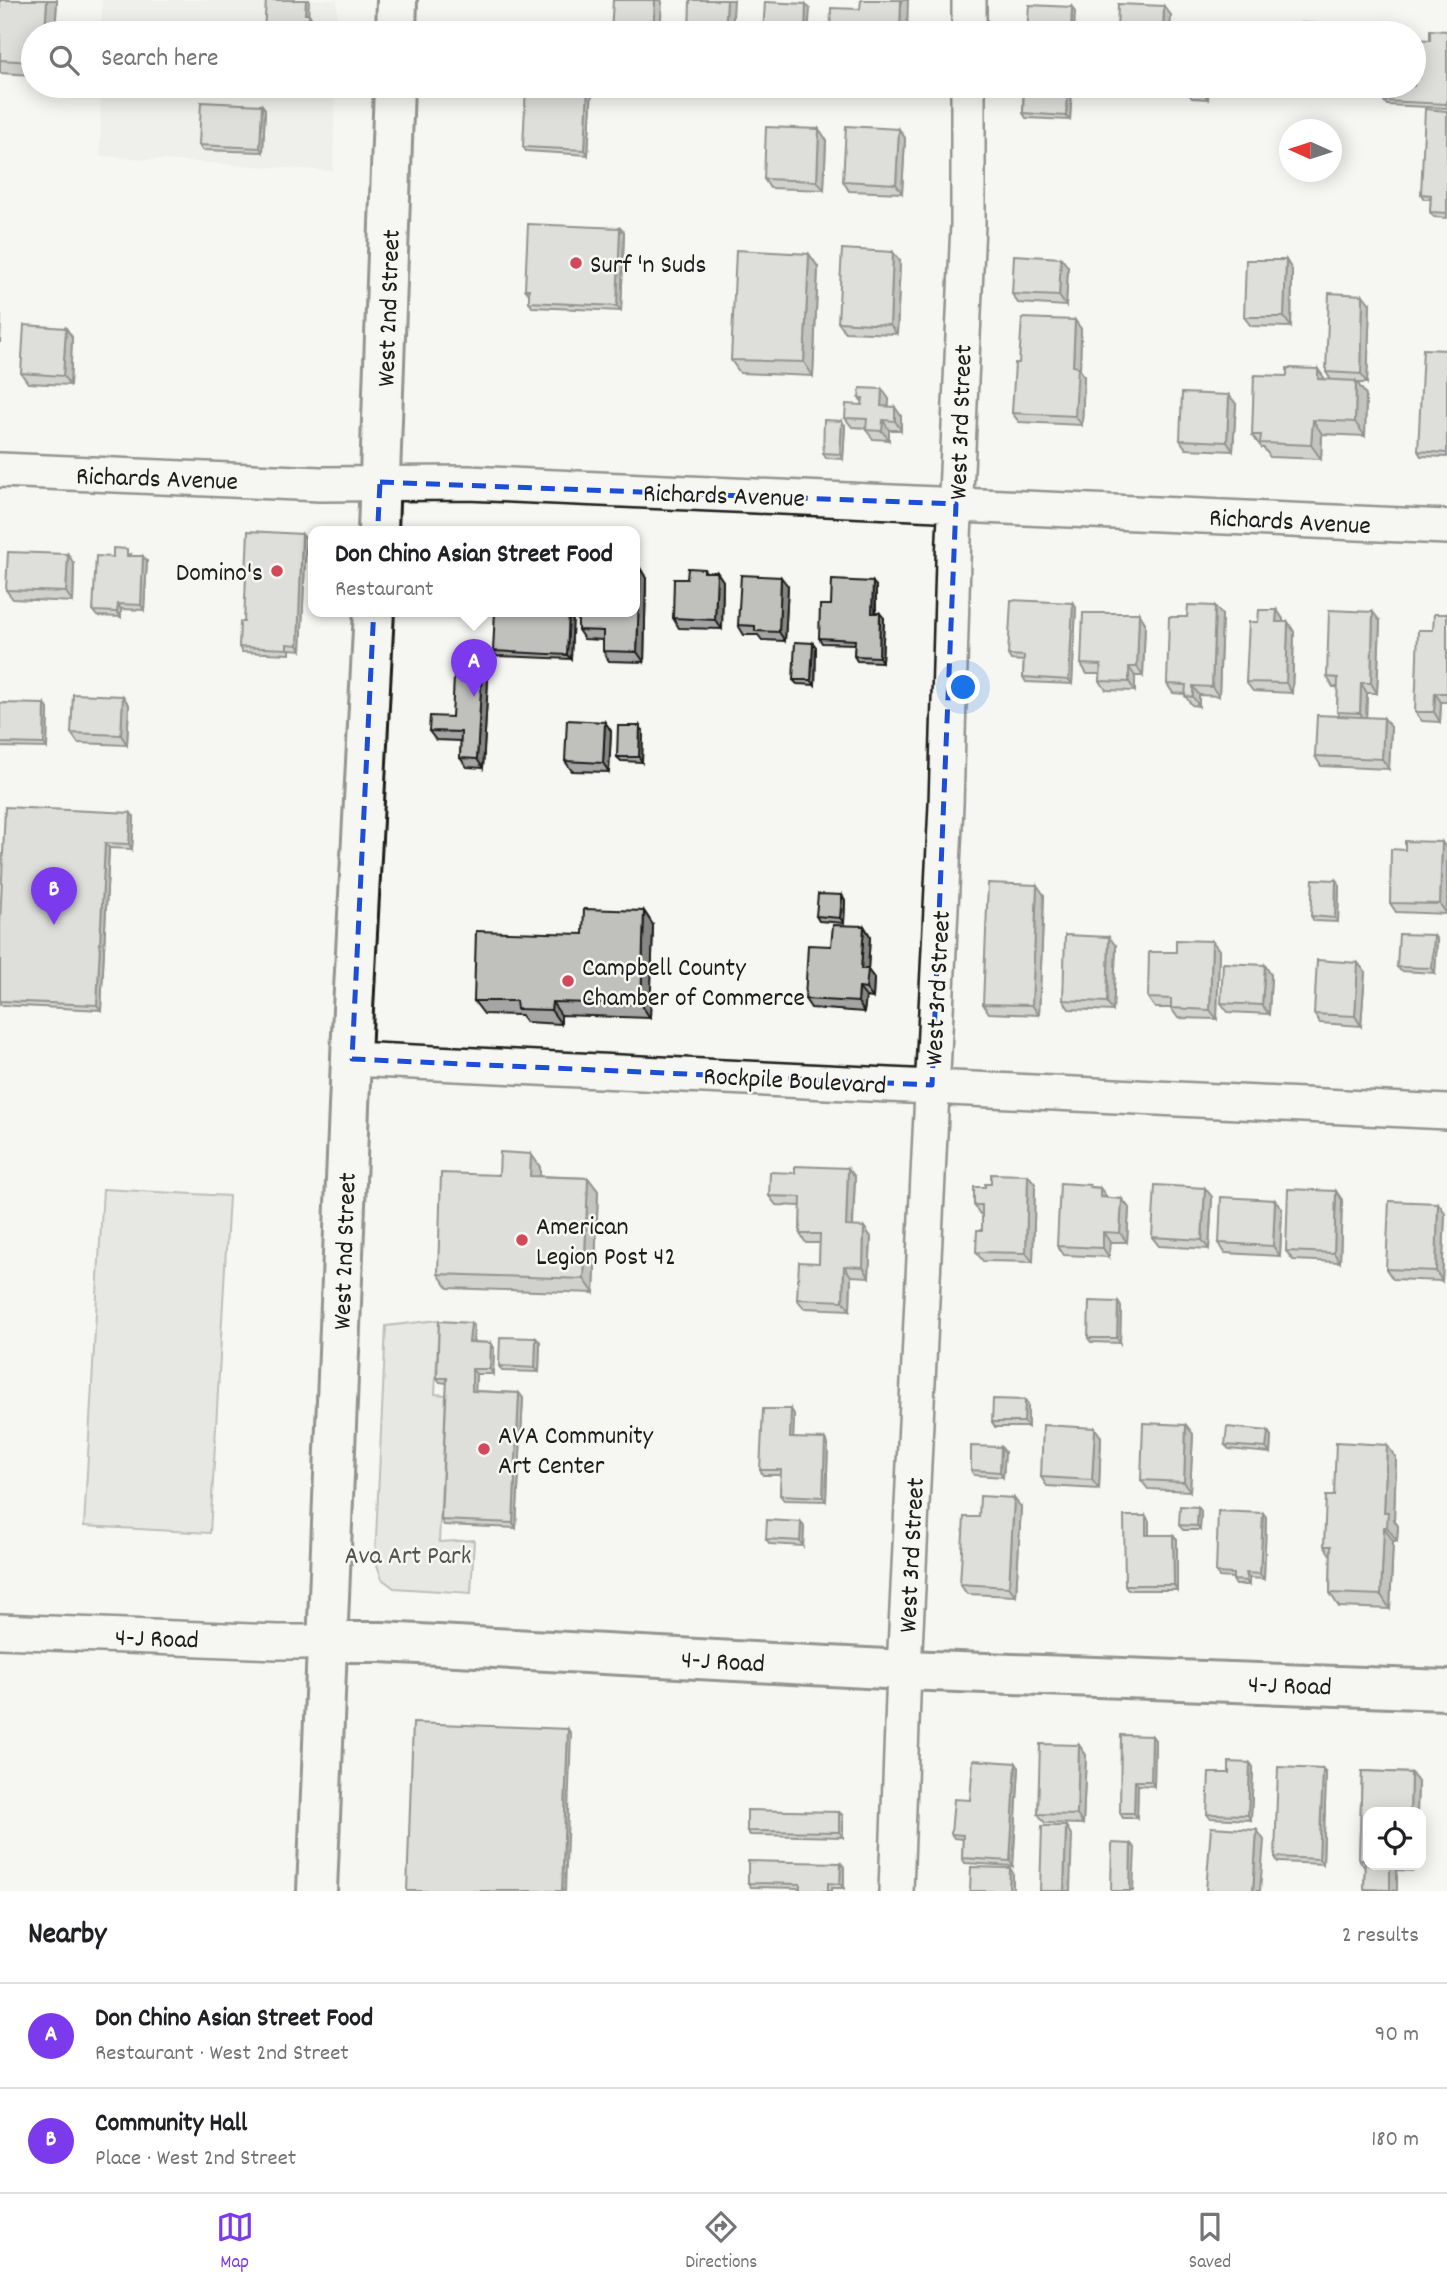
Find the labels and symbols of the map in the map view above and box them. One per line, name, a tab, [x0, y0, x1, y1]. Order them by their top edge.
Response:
north arrow	[1279, 119, 1342, 182]
street label: West 2nd Street	[369, 228, 412, 388]
place label: Surf 'n Suds	[590, 248, 706, 285]
marker: Surf 'n Suds	[568, 255, 584, 271]
street label: West 3rd Street	[941, 343, 984, 500]
street label: Richards Avenue	[75, 459, 238, 502]
street label: Richards Avenue	[642, 476, 805, 519]
street label: Richards Avenue	[1208, 501, 1372, 546]
place label: Domino's	[176, 556, 263, 593]
marker: Domino's	[269, 563, 285, 579]
pin: A	[451, 639, 497, 697]
your location	[946, 670, 980, 704]
pin: B	[31, 867, 77, 925]
street label: West 3rd Street	[917, 909, 962, 1067]
place label: Campbell County Chamber of Commerce	[582, 951, 805, 1018]
marker: Campbell County Chamber of Commerce	[560, 973, 576, 989]
street label: Rockpile Boulevard	[702, 1059, 887, 1106]
street label: West 2nd Street	[325, 1171, 368, 1331]
place label: American Legion Post 42	[536, 1210, 676, 1277]
marker: American Legion Post 42	[514, 1232, 530, 1248]
place label: AVA Community Art Center	[498, 1419, 654, 1486]
marker: AVA Community Art Center	[476, 1441, 492, 1457]
street label: West 3rd Street	[891, 1476, 936, 1634]
park label: Ava Art Park	[345, 1539, 471, 1576]
street label: 4-J Road	[114, 1621, 199, 1660]
street label: 4-J Road	[680, 1643, 766, 1684]
street label: 4-J Road	[1247, 1668, 1332, 1707]

